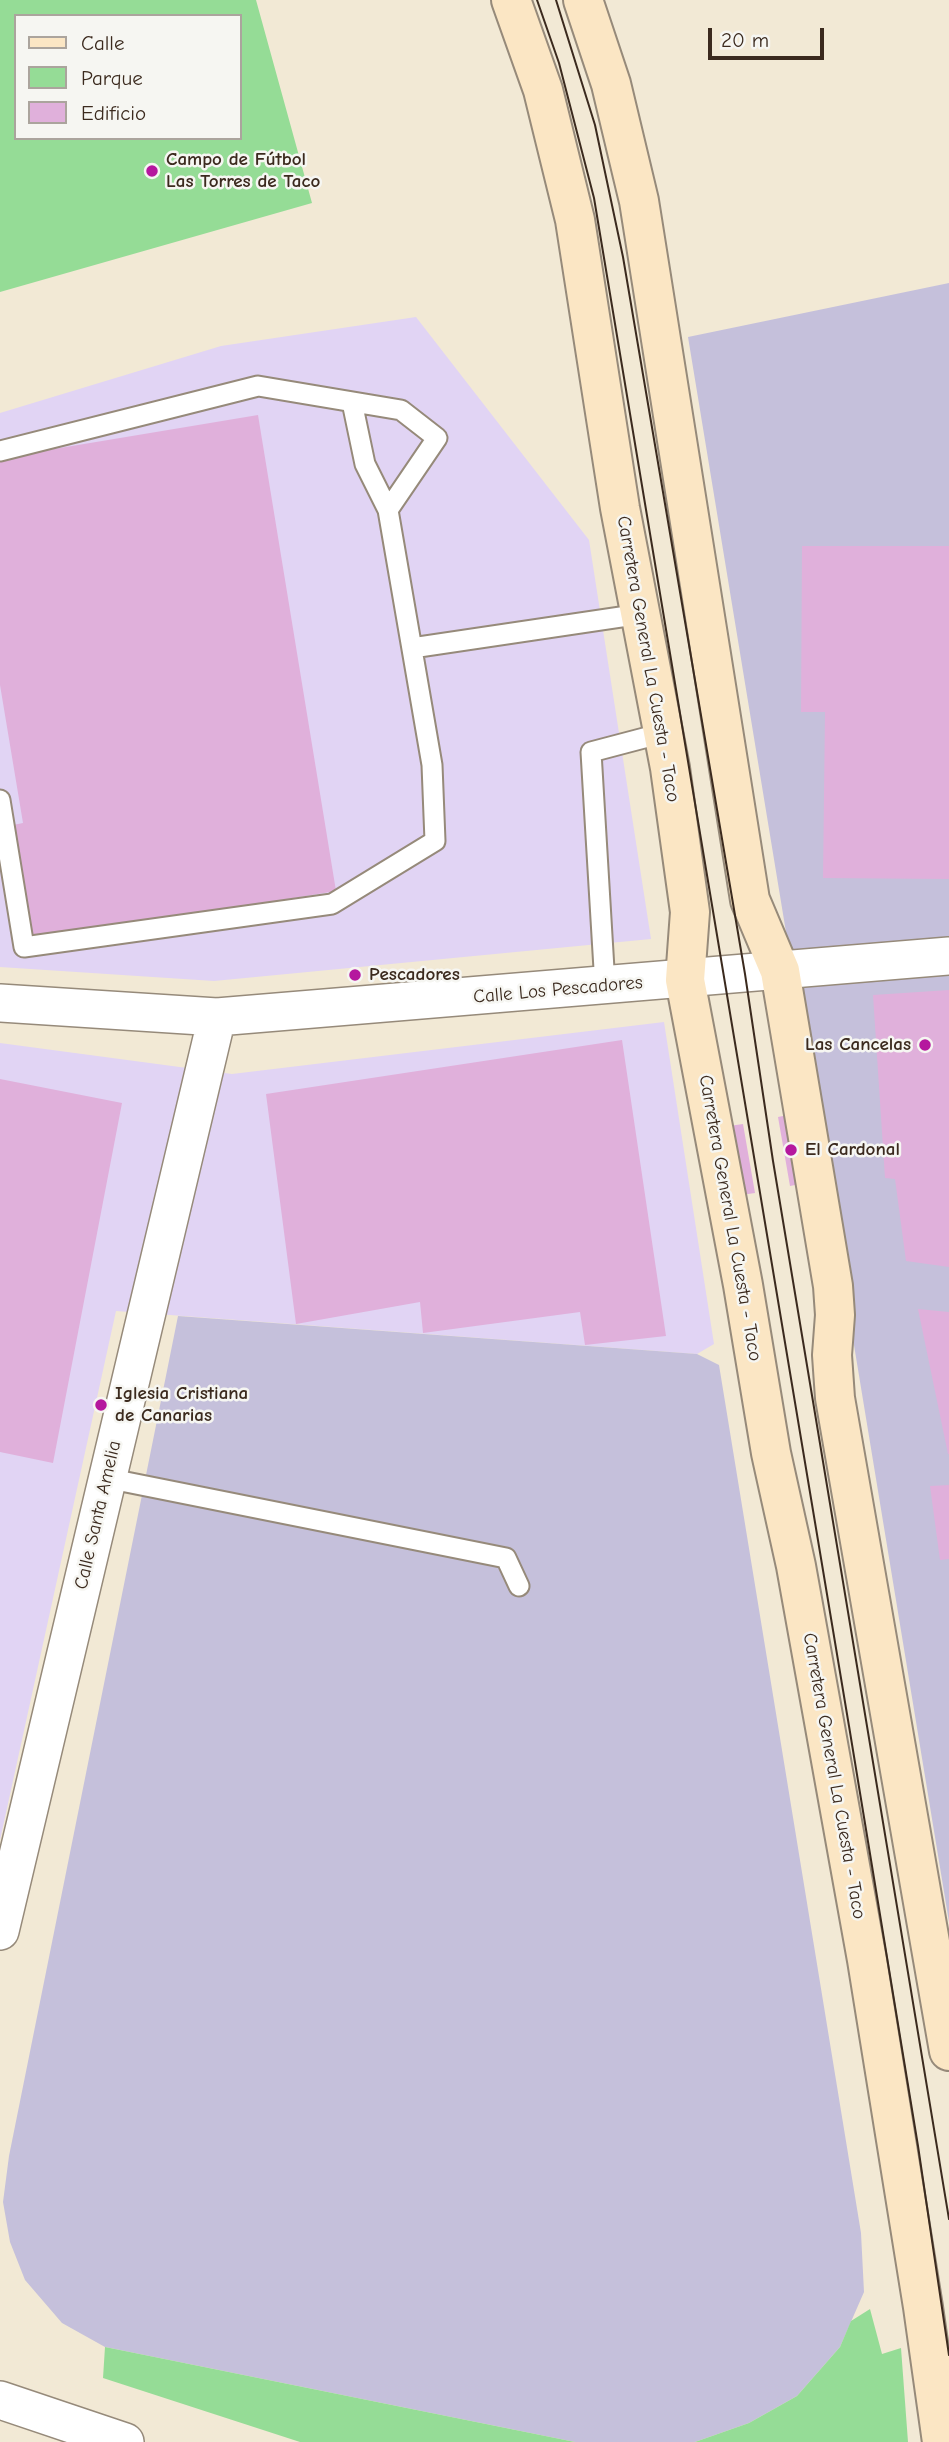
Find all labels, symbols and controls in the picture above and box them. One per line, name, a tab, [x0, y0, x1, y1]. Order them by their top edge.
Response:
legend	[14, 14, 242, 140]
scale bar	[711, 14, 827, 58]
text: 20 m	[721, 28, 769, 52]
text: Calle	[81, 31, 124, 55]
text: Parque	[81, 66, 143, 90]
text: Edificio	[81, 101, 146, 125]
place label: Campo de Fútbol Las Torres de Taco	[166, 149, 320, 193]
marker: Campo de Fútbol Las Torres de Taco	[144, 163, 160, 179]
street label: Carretera General La Cuesta - Taco	[612, 514, 684, 804]
place label: Pescadores	[369, 964, 460, 986]
marker: Pescadores	[347, 967, 363, 983]
street label: Calle Los Pescadores	[472, 971, 644, 1009]
place label: Las Cancelas	[805, 1034, 911, 1056]
marker: Las Cancelas	[917, 1037, 933, 1053]
street label: Carretera General La Cuesta - Taco	[694, 1073, 766, 1363]
place label: El Cardonal	[805, 1139, 900, 1161]
marker: El Cardonal	[783, 1142, 799, 1158]
place label: Iglesia Cristiana de Canarias	[115, 1383, 248, 1427]
marker: Iglesia Cristiana de Canarias	[93, 1397, 109, 1413]
street label: Calle Santa Amelia	[70, 1438, 126, 1592]
street label: Carretera General La Cuesta - Taco	[798, 1631, 870, 1921]

